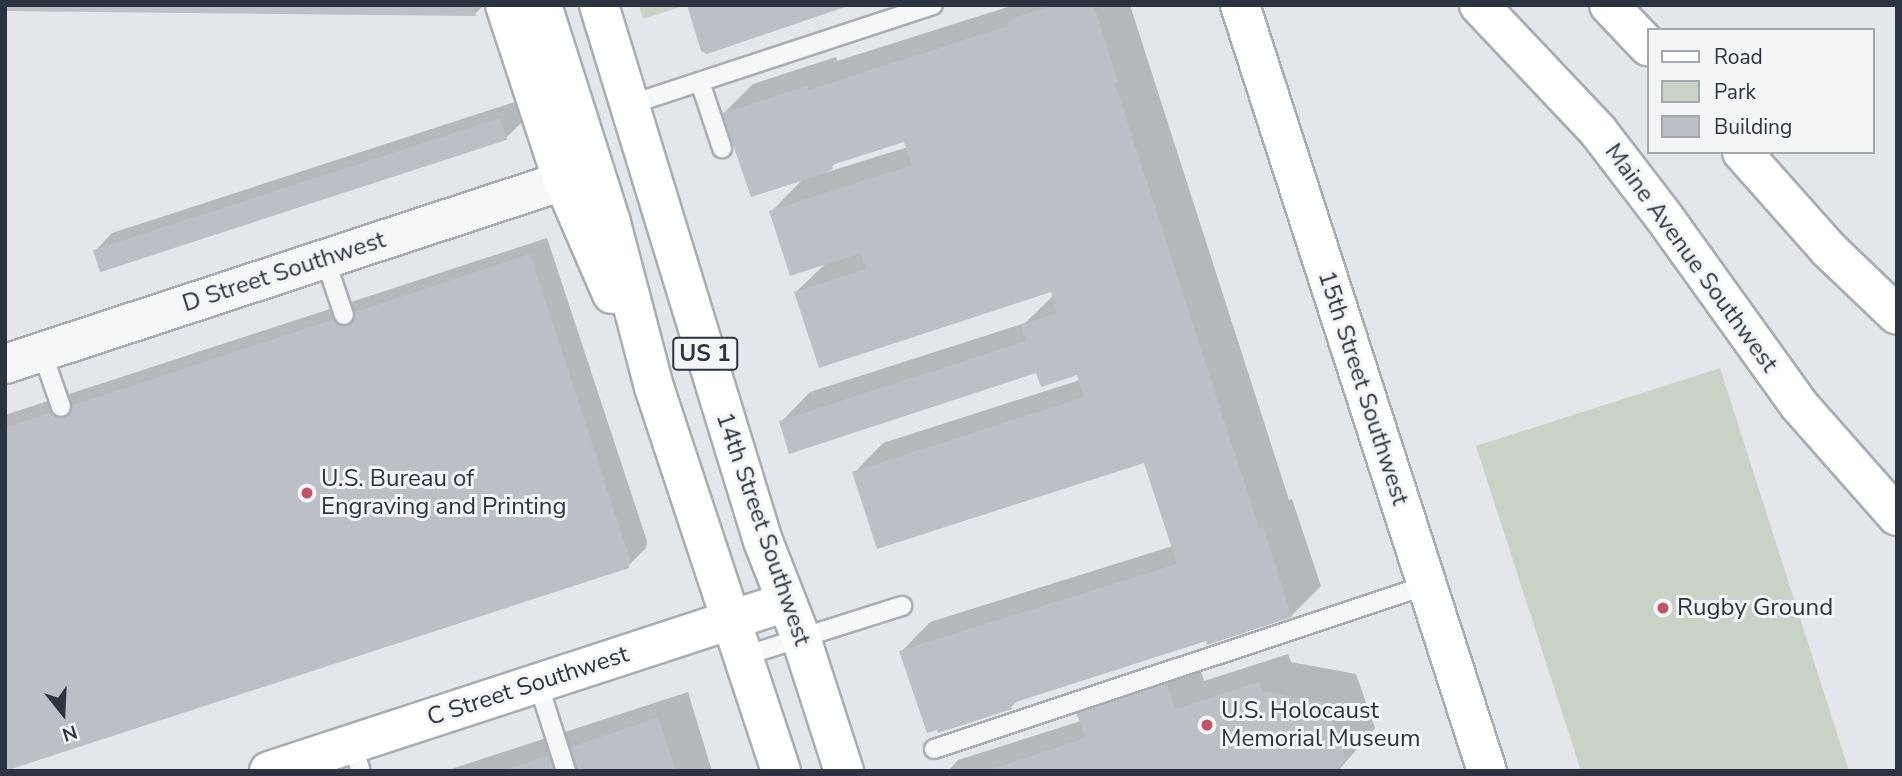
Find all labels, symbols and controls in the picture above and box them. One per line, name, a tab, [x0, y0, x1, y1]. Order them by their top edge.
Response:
legend	[1646, 28, 1874, 154]
text: Road	[1714, 43, 1763, 71]
text: Park	[1714, 78, 1756, 106]
text: Building	[1714, 113, 1792, 141]
street label: Maine Avenue Southwest	[1598, 138, 1784, 378]
street label: D Street Southwest	[179, 226, 389, 318]
street label: 15th Street Southwest	[1311, 267, 1415, 509]
road number: US 1	[672, 334, 738, 374]
street label: 14th Street Southwest	[710, 409, 816, 649]
place label: U.S. Bureau of Engraving and Printing	[321, 465, 566, 521]
marker: U.S. Bureau of Engraving and Printing	[299, 485, 315, 501]
place label: Rugby Ground	[1677, 594, 1833, 622]
marker: Rugby Ground	[1655, 600, 1671, 616]
street label: C Street Southwest	[424, 640, 632, 732]
north arrow	[28, 678, 98, 748]
place label: U.S. Holocaust Memorial Museum	[1221, 697, 1421, 753]
marker: U.S. Holocaust Memorial Museum	[1199, 717, 1215, 733]
text: N	[59, 718, 80, 748]

